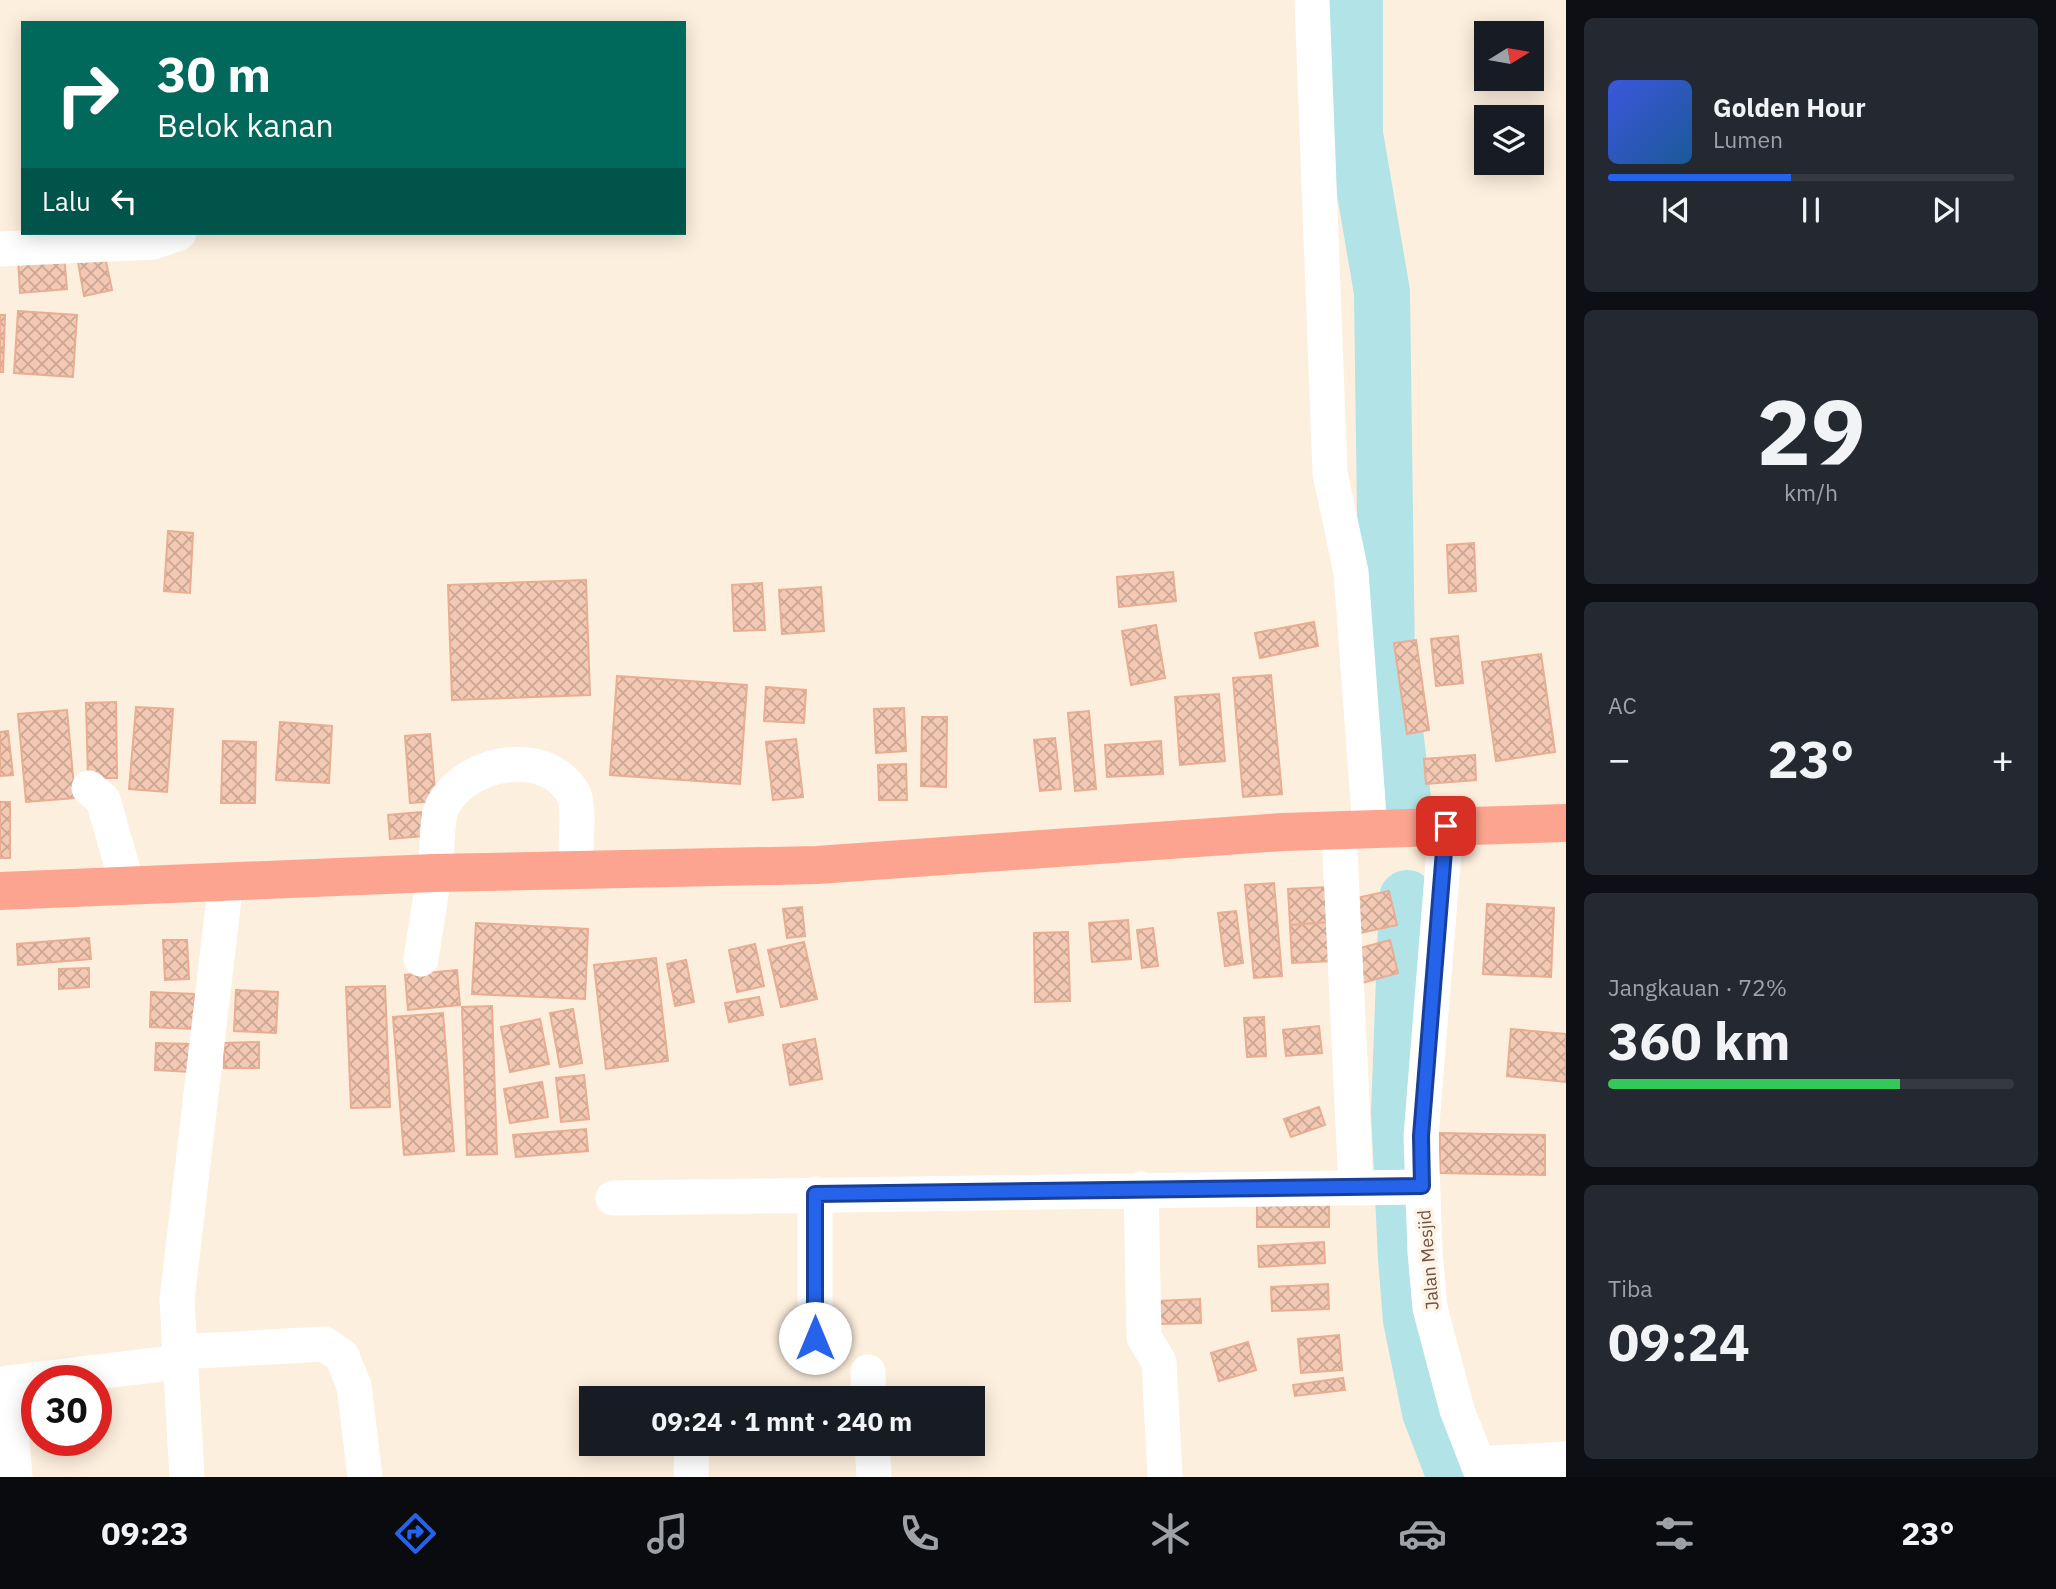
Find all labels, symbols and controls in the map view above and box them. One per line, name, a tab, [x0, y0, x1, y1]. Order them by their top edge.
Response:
north arrow	[1474, 21, 1544, 91]
map controls	[1474, 21, 1544, 175]
text: 30 m	[157, 42, 271, 105]
icon: right	[42, 49, 133, 140]
text: Golden Hour	[1713, 90, 1866, 124]
text: Belok kanan	[157, 104, 334, 146]
button: layers	[1474, 105, 1544, 175]
text: Lumen	[1713, 124, 1783, 154]
icon: left	[105, 182, 143, 220]
text: Lalu	[42, 184, 91, 218]
icon: previous	[1657, 191, 1695, 229]
icon: pause	[1792, 191, 1830, 229]
icon: next	[1927, 191, 1965, 229]
text: 29	[1756, 372, 1866, 490]
text: km/h	[1784, 477, 1838, 507]
text: AC	[1608, 690, 1637, 720]
text: 23°	[1768, 725, 1854, 792]
text: −	[1608, 734, 1631, 783]
text: +	[1991, 734, 2014, 783]
pin	[1416, 796, 1476, 856]
icon: arrive	[1427, 807, 1465, 845]
text: Jangkauan · 72%	[1608, 972, 1787, 1002]
text: 360 km	[1608, 1007, 1790, 1074]
street label: Jalan Mesjid	[1412, 1209, 1444, 1311]
text: Tiba	[1608, 1273, 1653, 1303]
position arrow	[778, 1301, 852, 1375]
text: 09:24	[1608, 1308, 1750, 1375]
speed limit sign: 30	[21, 1365, 112, 1456]
text: 09:24 · 1 mnt · 240 m	[652, 1404, 912, 1438]
icon: directions	[391, 1509, 440, 1558]
icon: music	[643, 1509, 692, 1558]
icon: phone	[895, 1509, 944, 1558]
icon: climate	[1146, 1509, 1195, 1558]
icon: car	[1398, 1509, 1447, 1558]
icon: filters	[1650, 1509, 1699, 1558]
text: 09:23	[101, 1512, 189, 1554]
text: 23°	[1901, 1512, 1955, 1554]

